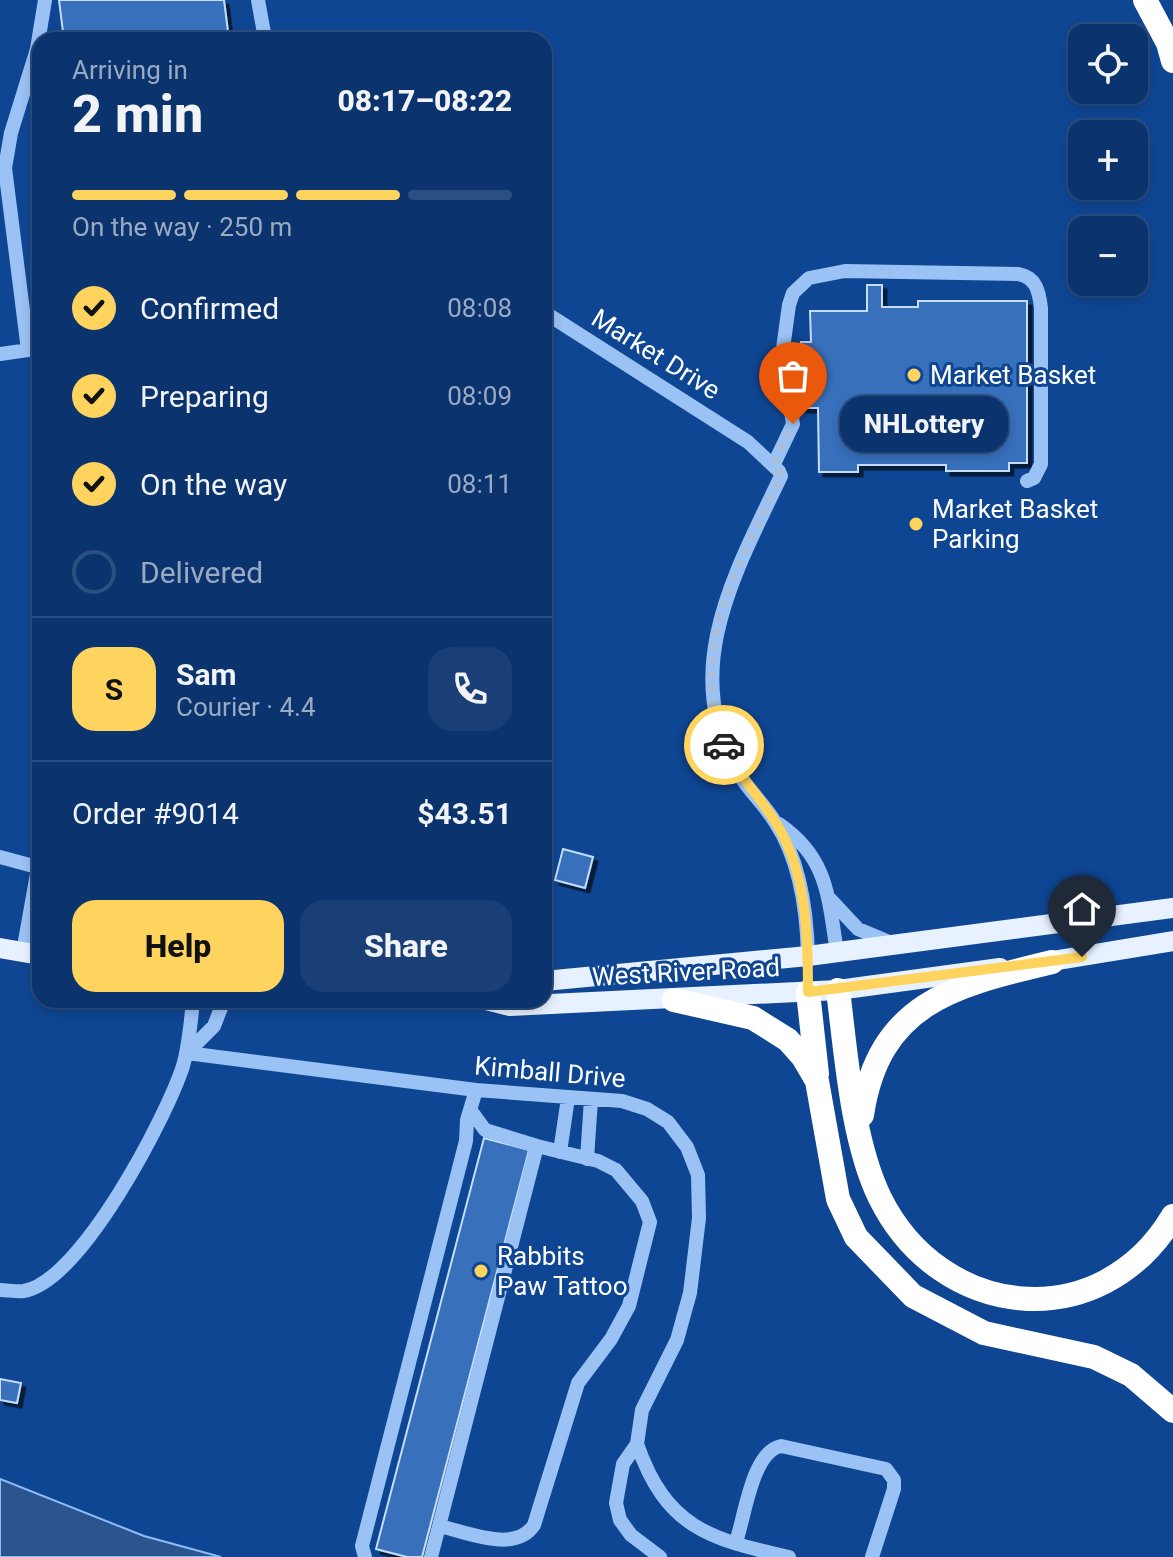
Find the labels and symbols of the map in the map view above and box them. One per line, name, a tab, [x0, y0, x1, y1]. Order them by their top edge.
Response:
street label: Market Drive	[586, 303, 726, 405]
pin	[759, 342, 827, 424]
place label: Market Basket	[930, 360, 1096, 390]
marker: Market Basket	[905, 366, 923, 384]
callout: NHLottery	[841, 396, 1009, 452]
place label: Market Basket Parking	[932, 494, 1098, 554]
marker: Market Basket Parking	[907, 515, 925, 533]
courier	[684, 705, 764, 785]
pin	[1048, 875, 1116, 957]
street label: West River Road	[591, 952, 781, 992]
street label: Kimball Drive	[473, 1050, 627, 1094]
place label: Rabbits Paw Tattoo	[497, 1241, 628, 1301]
marker: Rabbits Paw Tattoo	[472, 1262, 490, 1280]

